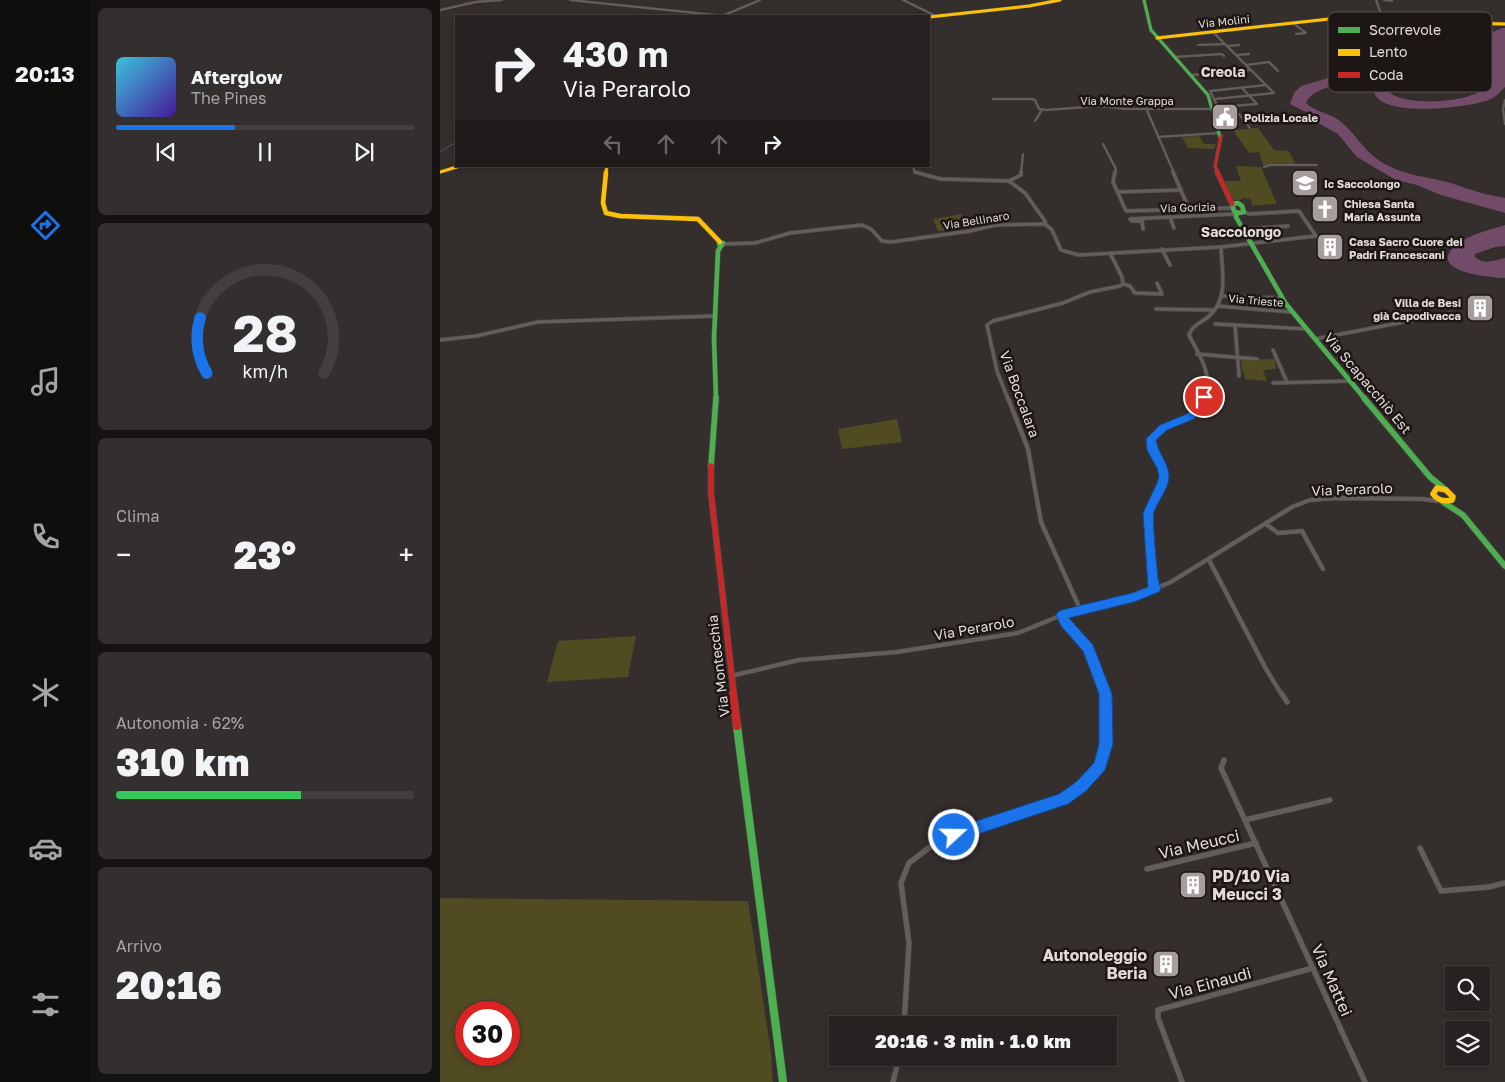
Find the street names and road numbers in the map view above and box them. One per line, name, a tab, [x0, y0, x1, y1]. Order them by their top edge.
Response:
street label: Via Molini	[1198, 12, 1250, 30]
street label: Via Monte Grappa	[1080, 94, 1174, 107]
street label: Via Gorizia	[1160, 200, 1216, 214]
street label: Via Bellinaro	[942, 208, 1010, 232]
street label: Via Trieste	[1228, 291, 1284, 309]
street label: Via Scapacchiò Est	[1321, 329, 1415, 437]
street label: Via Boccalara	[996, 348, 1044, 440]
street label: Via Perarolo	[1311, 479, 1393, 499]
street label: Via Perarolo	[932, 613, 1016, 643]
street label: Via Montecchia	[703, 614, 733, 718]
street label: Via Meucci	[1157, 825, 1241, 863]
street label: Via Mattei	[1307, 941, 1357, 1019]
street label: Via Einaudi	[1166, 962, 1254, 1004]

